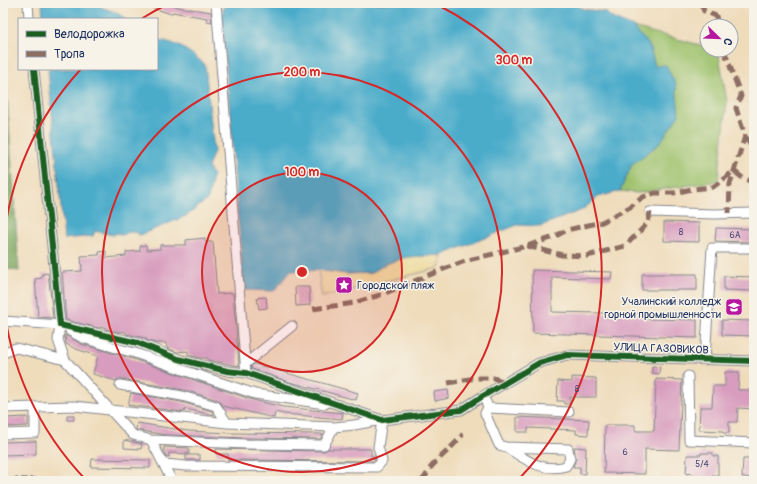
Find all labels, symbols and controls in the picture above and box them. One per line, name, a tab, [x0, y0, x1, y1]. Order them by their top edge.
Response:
legend	[18, 18, 158, 70]
north arrow	[699, 18, 739, 58]
text: Велодорожка	[54, 27, 125, 42]
text: С	[720, 36, 735, 48]
text: Тропа	[54, 47, 85, 62]
text: 300 m	[496, 53, 533, 68]
text: 200 m	[284, 65, 321, 80]
text: 100 m	[285, 165, 320, 180]
house number: 8	[679, 227, 684, 238]
house number: 6А	[729, 230, 741, 241]
centre of rings	[295, 265, 309, 279]
place icon: Городской пляж	[334, 275, 354, 295]
place label: Городской пляж	[357, 279, 434, 292]
place label: Учалинский колледж горной промышленности	[604, 295, 721, 321]
school or university icon: Учалинский колледж горной промышленности	[724, 297, 744, 317]
street label: УЛИЦА ГАЗОВИКОВ	[613, 340, 709, 357]
house number: 8	[575, 384, 580, 395]
house number: 6	[622, 447, 628, 458]
house number: 5/4	[695, 459, 709, 470]

